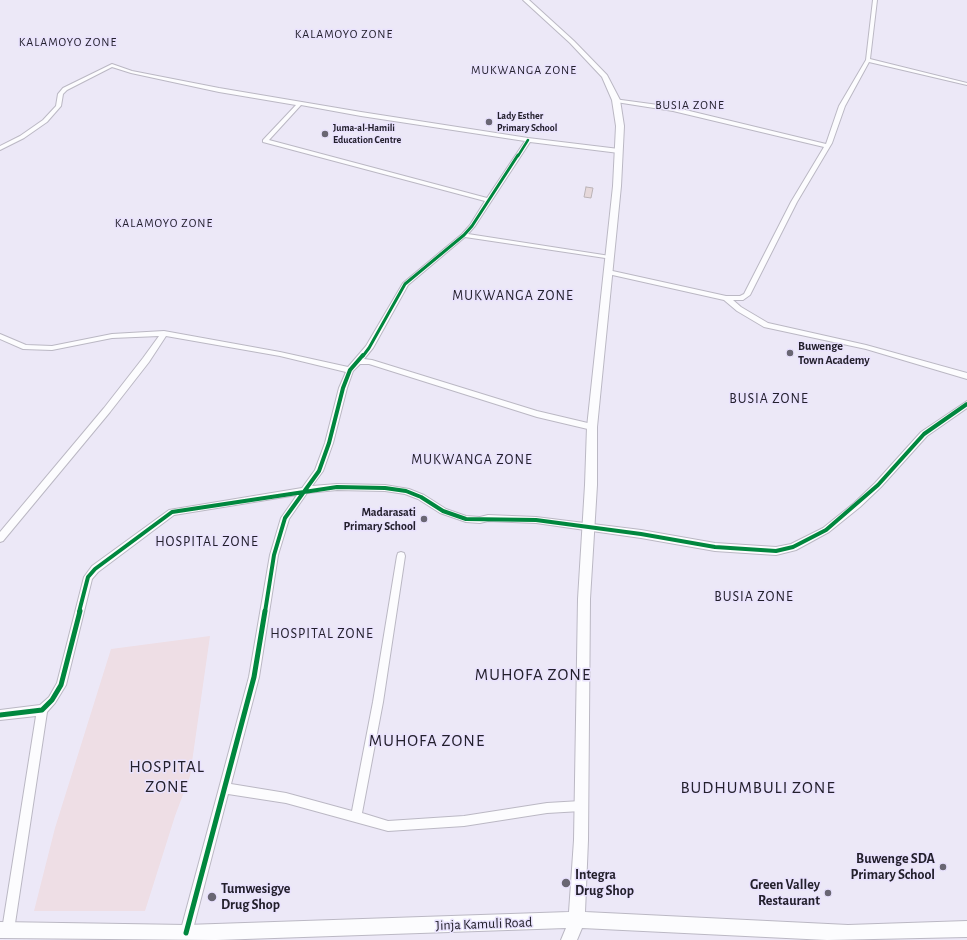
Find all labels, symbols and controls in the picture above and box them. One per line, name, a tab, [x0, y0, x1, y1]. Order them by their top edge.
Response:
district label: KALAMOYO ZONE	[295, 27, 393, 41]
district label: KALAMOYO ZONE	[19, 35, 117, 49]
district label: MUKWANGA ZONE	[471, 63, 577, 77]
district label: BUSIA ZONE	[655, 98, 725, 112]
place label: Lady Esther Primary School	[497, 110, 557, 134]
marker: Lady Esther Primary School	[484, 117, 494, 127]
place label: Juma-al-Hamili Education Centre	[333, 122, 401, 146]
marker: Juma-al-Hamili Education Centre	[320, 129, 330, 139]
district label: KALAMOYO ZONE	[115, 216, 213, 230]
district label: MUKWANGA ZONE	[452, 288, 574, 304]
place label: Buwenge Town Academy	[798, 339, 870, 367]
marker: Buwenge Town Academy	[785, 348, 795, 358]
district label: BUSIA ZONE	[729, 391, 809, 407]
district label: MUKWANGA ZONE	[411, 452, 533, 468]
place label: Madarasati Primary School	[344, 505, 416, 533]
marker: Madarasati Primary School	[419, 514, 429, 524]
district label: HOSPITAL ZONE	[155, 534, 259, 550]
district label: BUSIA ZONE	[714, 589, 794, 605]
district label: HOSPITAL ZONE	[270, 626, 374, 642]
district label: MUHOFA ZONE	[475, 665, 591, 685]
district label: MUHOFA ZONE	[369, 731, 485, 751]
district label: HOSPITAL ZONE	[129, 757, 205, 797]
district label: BUDHUMBULI ZONE	[680, 778, 836, 798]
place label: Buwenge SDA Primary School	[850, 851, 935, 884]
marker: Buwenge SDA Primary School	[938, 862, 948, 872]
place label: Integra Drug Shop	[575, 867, 634, 900]
marker: Integra Drug Shop	[560, 877, 572, 889]
place label: Green Valley Restaurant	[750, 877, 820, 910]
place label: Tumwesigye Drug Shop	[221, 881, 290, 914]
marker: Green Valley Restaurant	[823, 888, 833, 898]
marker: Tumwesigye Drug Shop	[206, 891, 218, 903]
street label: Jinja Kamuli Road	[435, 914, 533, 934]

